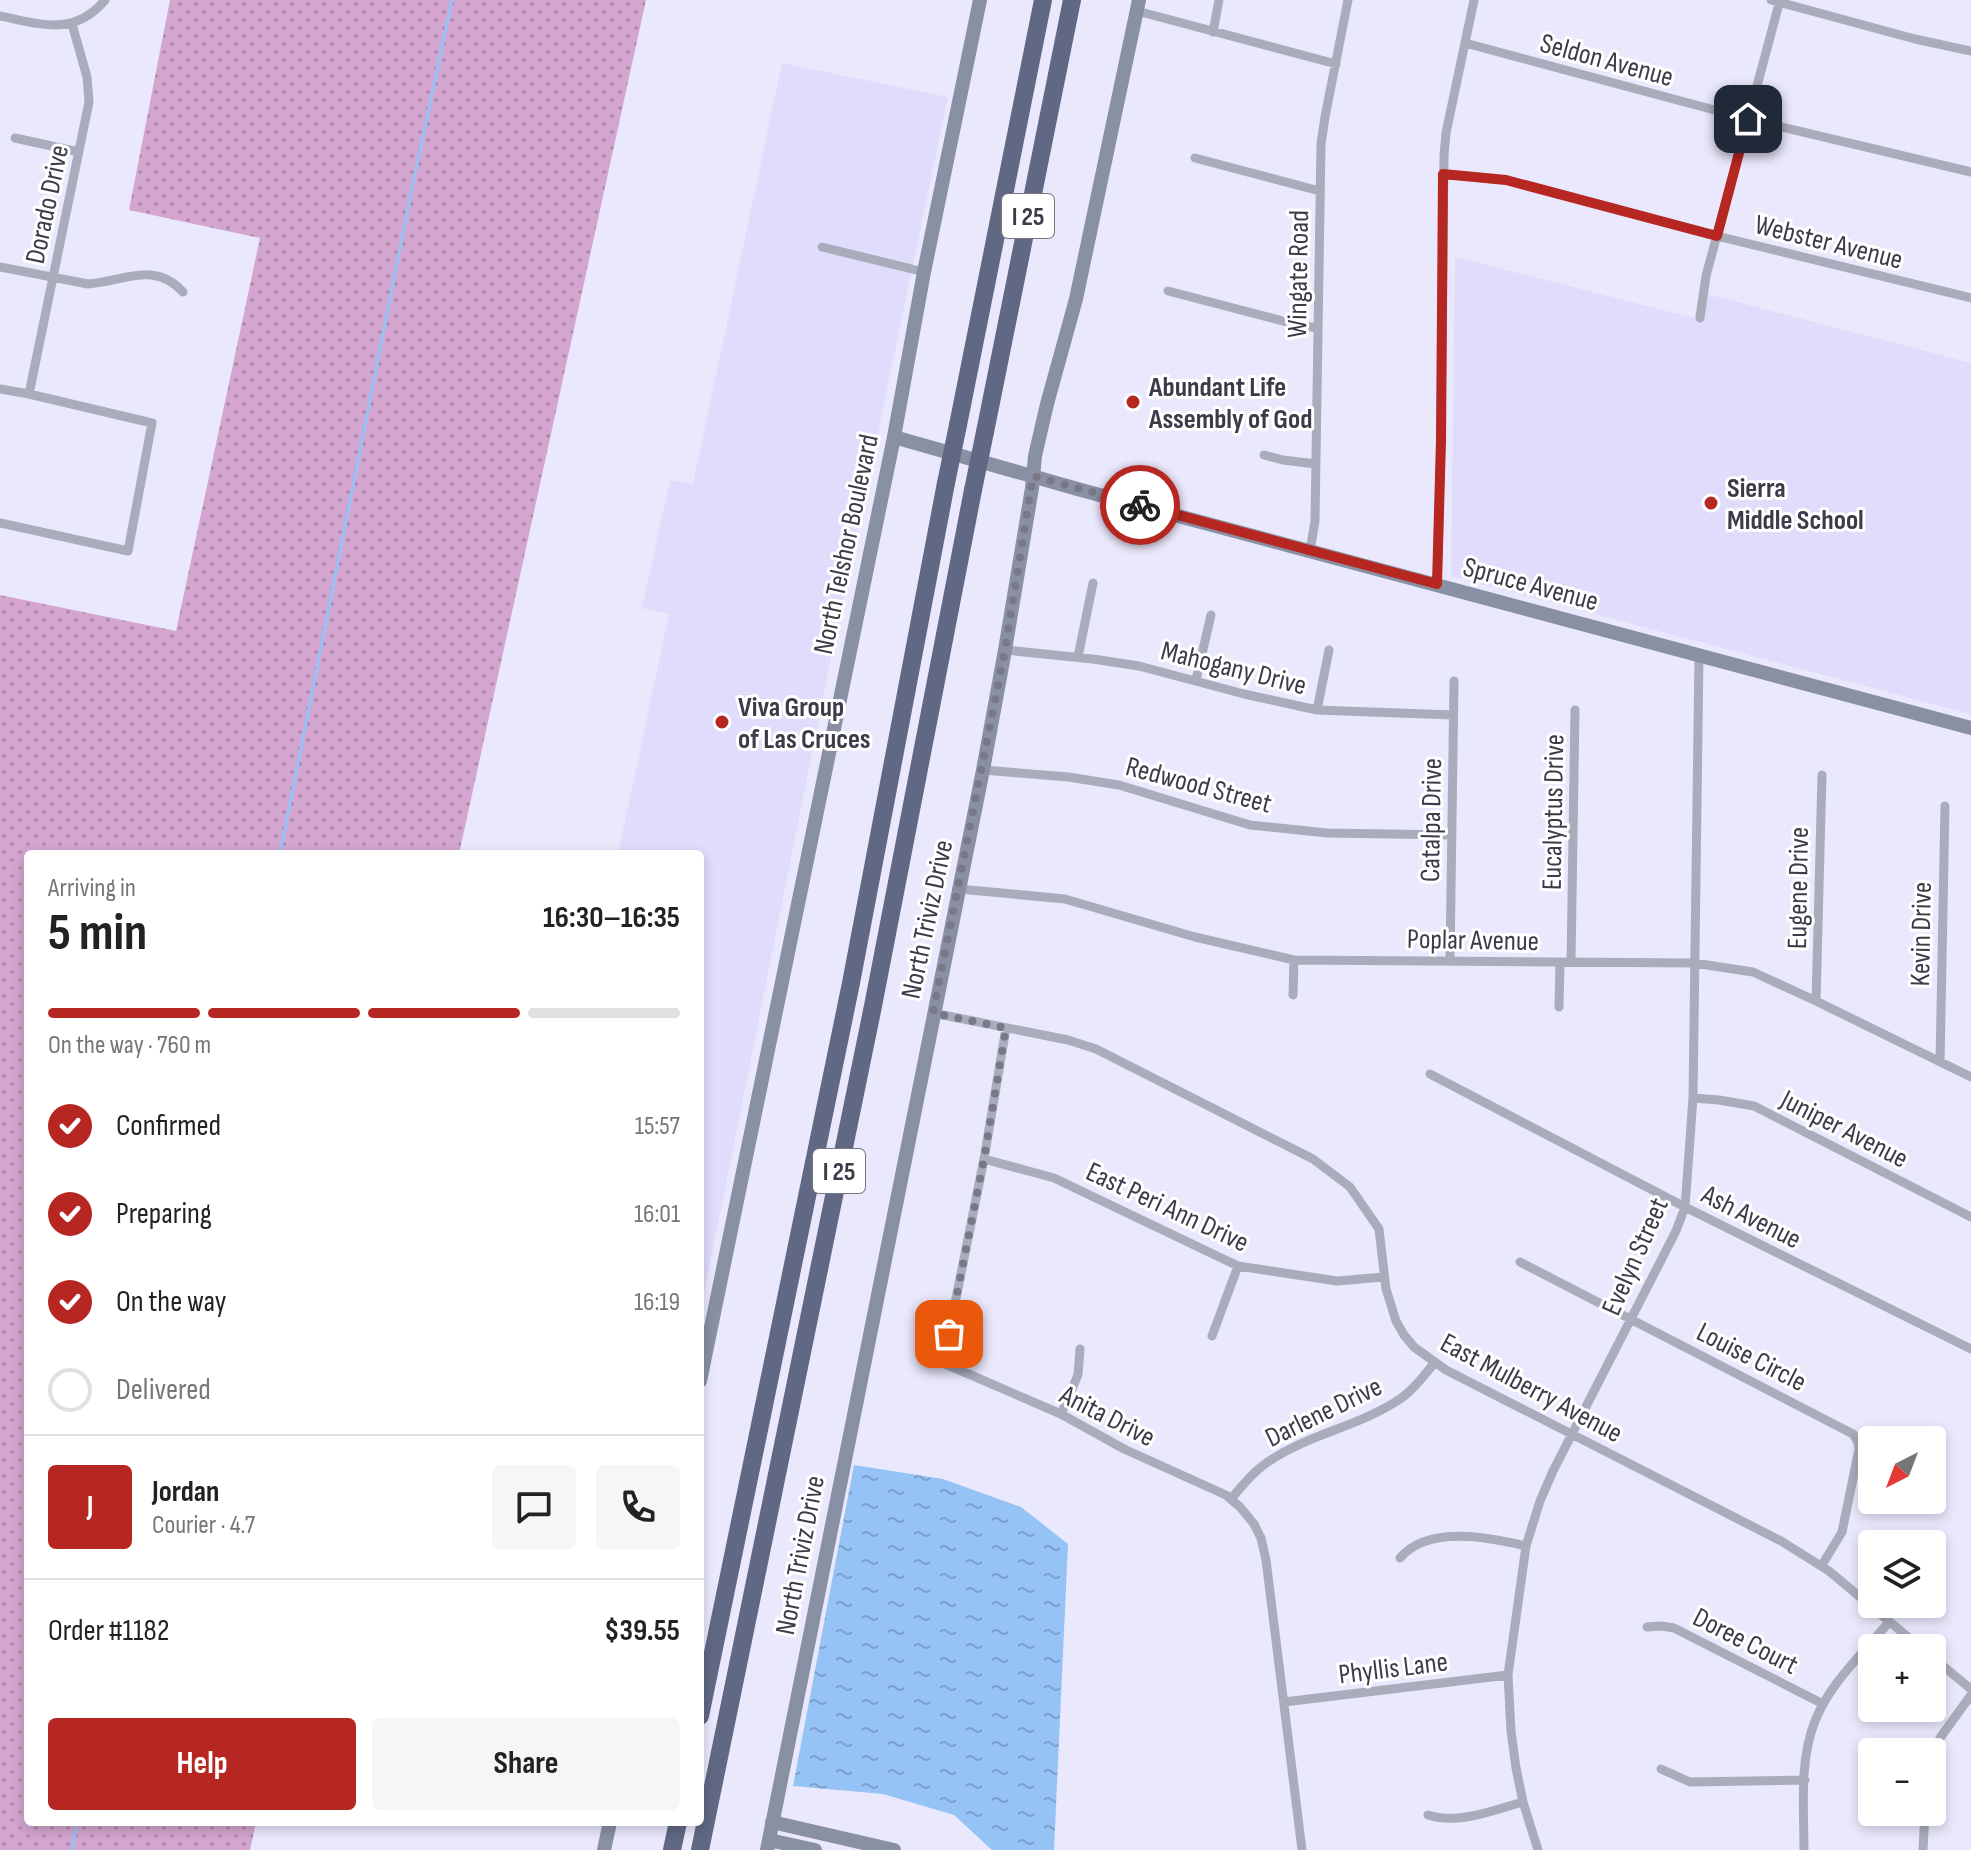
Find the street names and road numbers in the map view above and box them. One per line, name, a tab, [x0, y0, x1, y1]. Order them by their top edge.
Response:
street label: Seldon Avenue	[1536, 27, 1677, 94]
street label: Dorado Drive	[19, 142, 76, 267]
road number: I 25	[1002, 194, 1054, 238]
street label: Webster Avenue	[1751, 208, 1906, 277]
street label: Wingate Road	[1281, 210, 1316, 338]
street label: North Telshor Boulevard	[807, 431, 886, 657]
street label: Spruce Avenue	[1459, 551, 1602, 618]
street label: Mahogany Drive	[1158, 634, 1310, 702]
street label: Eucalyptus Drive	[1536, 734, 1571, 890]
street label: Redwood Street	[1122, 750, 1275, 821]
street label: Catalpa Drive	[1414, 758, 1449, 882]
street label: Eugene Drive	[1781, 827, 1816, 949]
street label: North Triviz Drive	[895, 837, 960, 1002]
street label: Kevin Drive	[1904, 881, 1939, 987]
street label: Poplar Avenue	[1407, 923, 1539, 958]
street label: Juniper Avenue	[1774, 1083, 1913, 1175]
road number: I 25	[813, 1149, 865, 1193]
street label: East Peri Ann Drive	[1081, 1155, 1254, 1259]
street label: Ash Avenue	[1695, 1178, 1806, 1256]
street label: Evelyn Street	[1595, 1193, 1676, 1320]
street label: Louise Circle	[1691, 1316, 1812, 1399]
street label: East Mulberry Avenue	[1435, 1326, 1628, 1450]
street label: Darlene Drive	[1260, 1370, 1387, 1455]
street label: Anita Drive	[1053, 1378, 1160, 1454]
street label: North Triviz Drive	[769, 1473, 832, 1638]
street label: Doree Court	[1687, 1601, 1803, 1682]
street label: Phyllis Lane	[1337, 1645, 1450, 1692]

